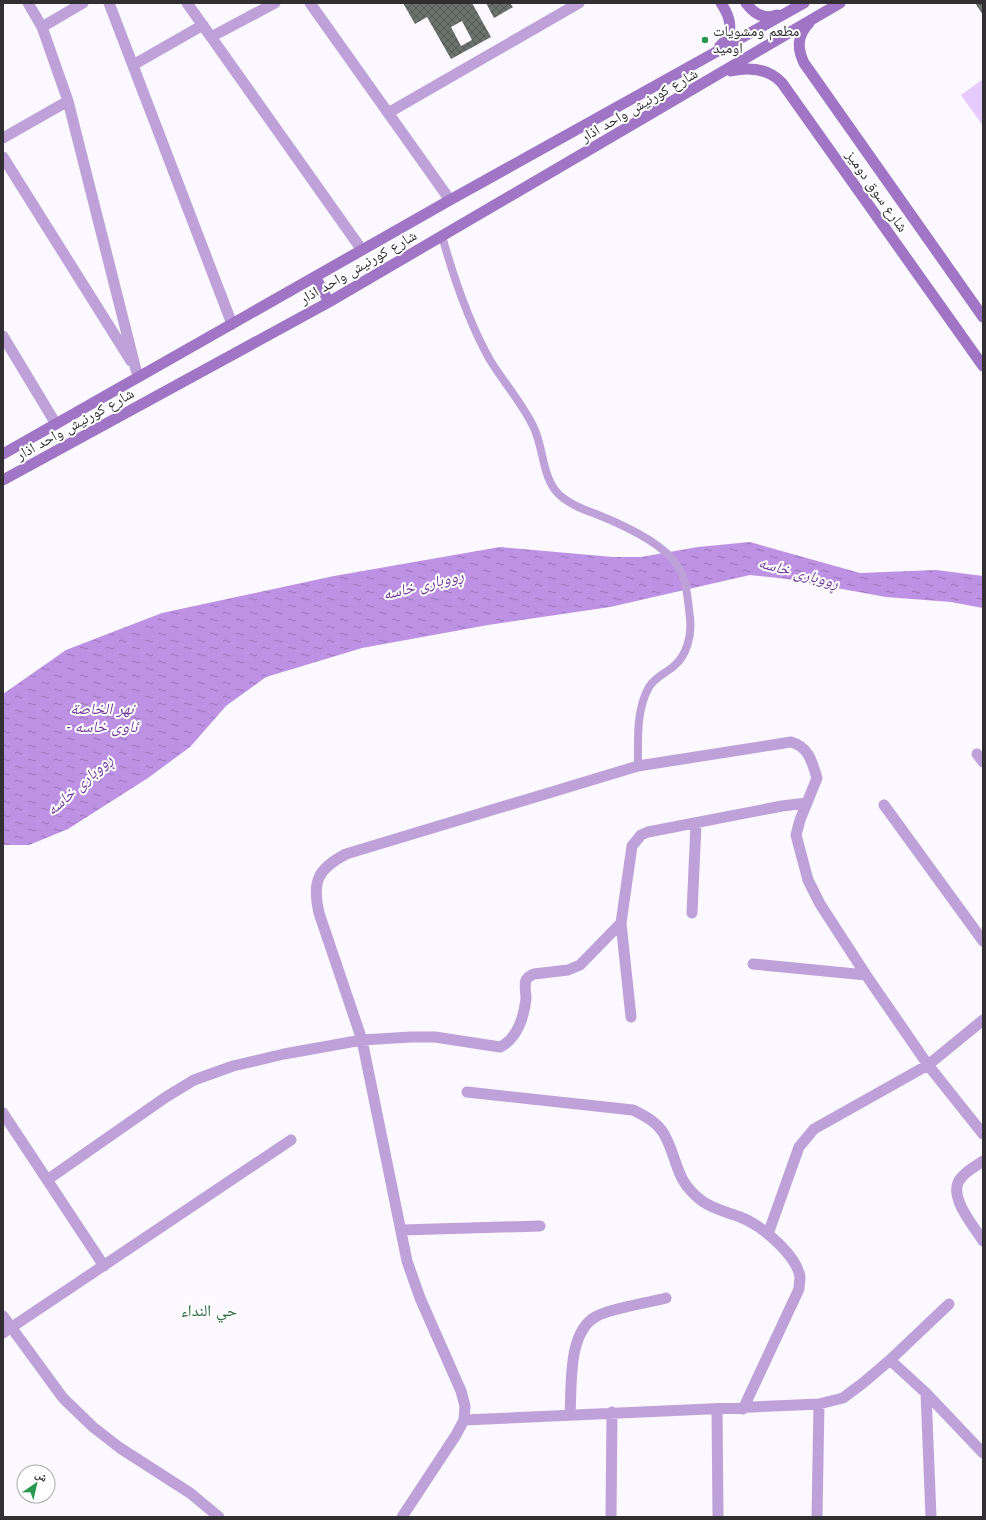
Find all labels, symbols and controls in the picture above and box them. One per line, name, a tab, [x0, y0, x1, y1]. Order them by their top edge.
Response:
place label: مطعم ومشويات اوميد	[713, 20, 799, 59]
marker: مطعم ومشويات اوميد	[700, 35, 710, 45]
street label: شارع كورنيش واحد اذار	[575, 62, 702, 148]
street label: شارع سوق دوميز	[840, 145, 914, 237]
street label: شارع كورنيش واحد اذار	[294, 224, 421, 310]
street label: شارع كورنيش واحد اذار	[11, 382, 138, 466]
water label: ڕووباری خاسە	[756, 551, 842, 596]
water label: ڕووباری خاسە	[380, 563, 466, 607]
water label: نهر الخاصة - ئاوی خاسە	[67, 697, 140, 738]
water label: ڕووباری خاسە	[41, 748, 119, 822]
district label: حي النداء	[181, 1299, 237, 1323]
north arrow	[16, 1464, 56, 1504]
text: ش	[32, 1466, 51, 1486]

